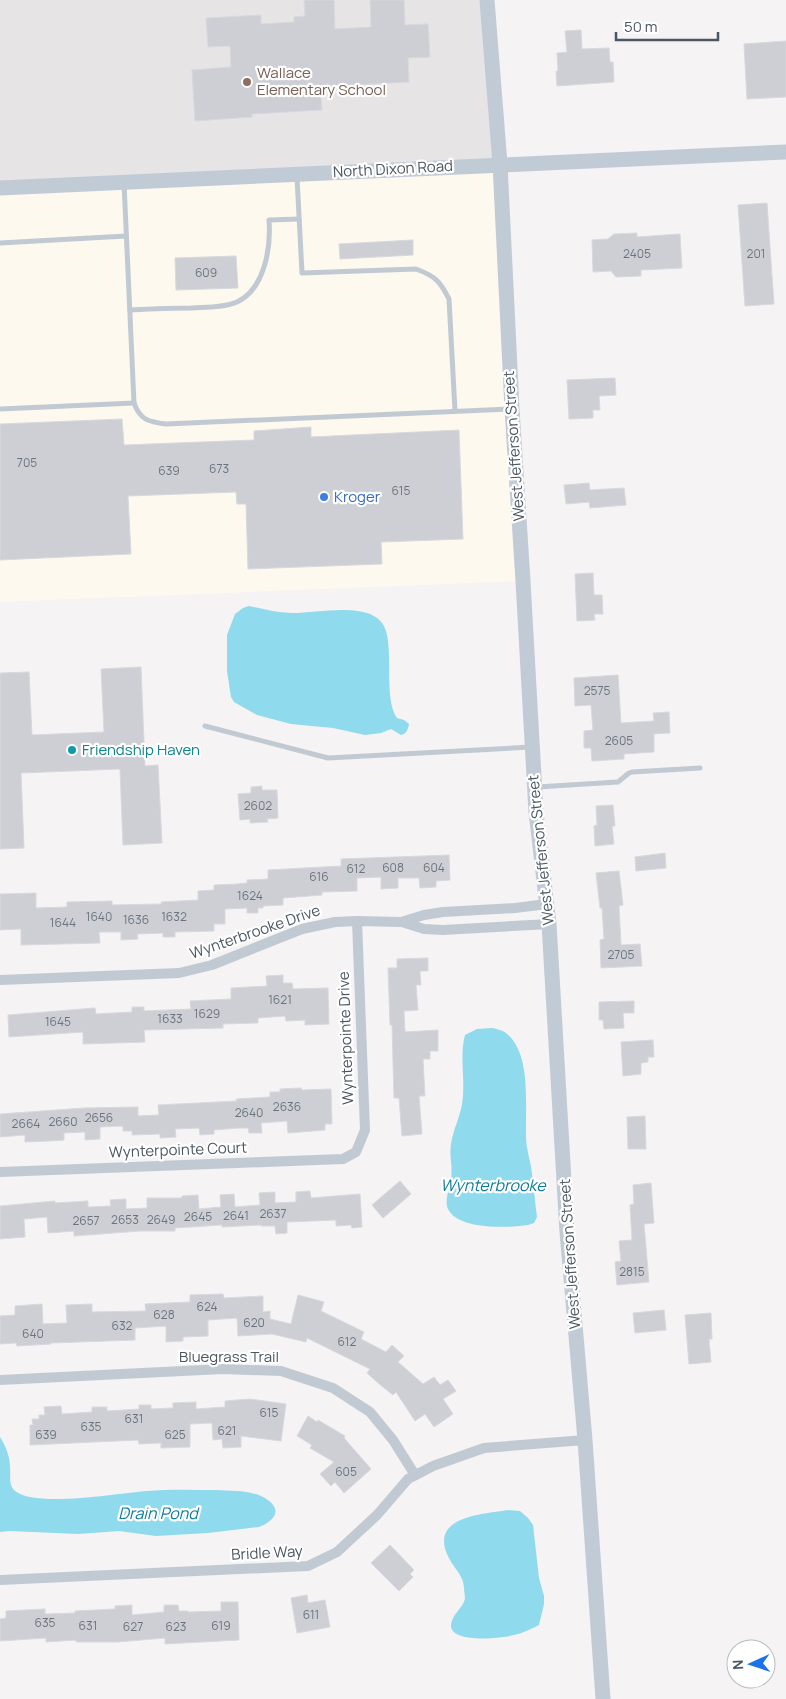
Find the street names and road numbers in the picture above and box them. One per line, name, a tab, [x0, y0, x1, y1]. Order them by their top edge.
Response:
street label: North Dixon Road	[333, 155, 453, 182]
street label: West Jefferson Street	[498, 370, 529, 522]
street label: West Jefferson Street	[522, 774, 559, 926]
street label: Wynterbrooke Drive	[187, 899, 323, 964]
street label: Wynterpointe Drive	[333, 971, 358, 1105]
street label: Wynterpointe Court	[109, 1137, 247, 1162]
street label: West Jefferson Street	[554, 1178, 585, 1330]
street label: Bluegrass Trail	[179, 1346, 279, 1367]
street label: Bridle Way	[231, 1540, 303, 1565]

